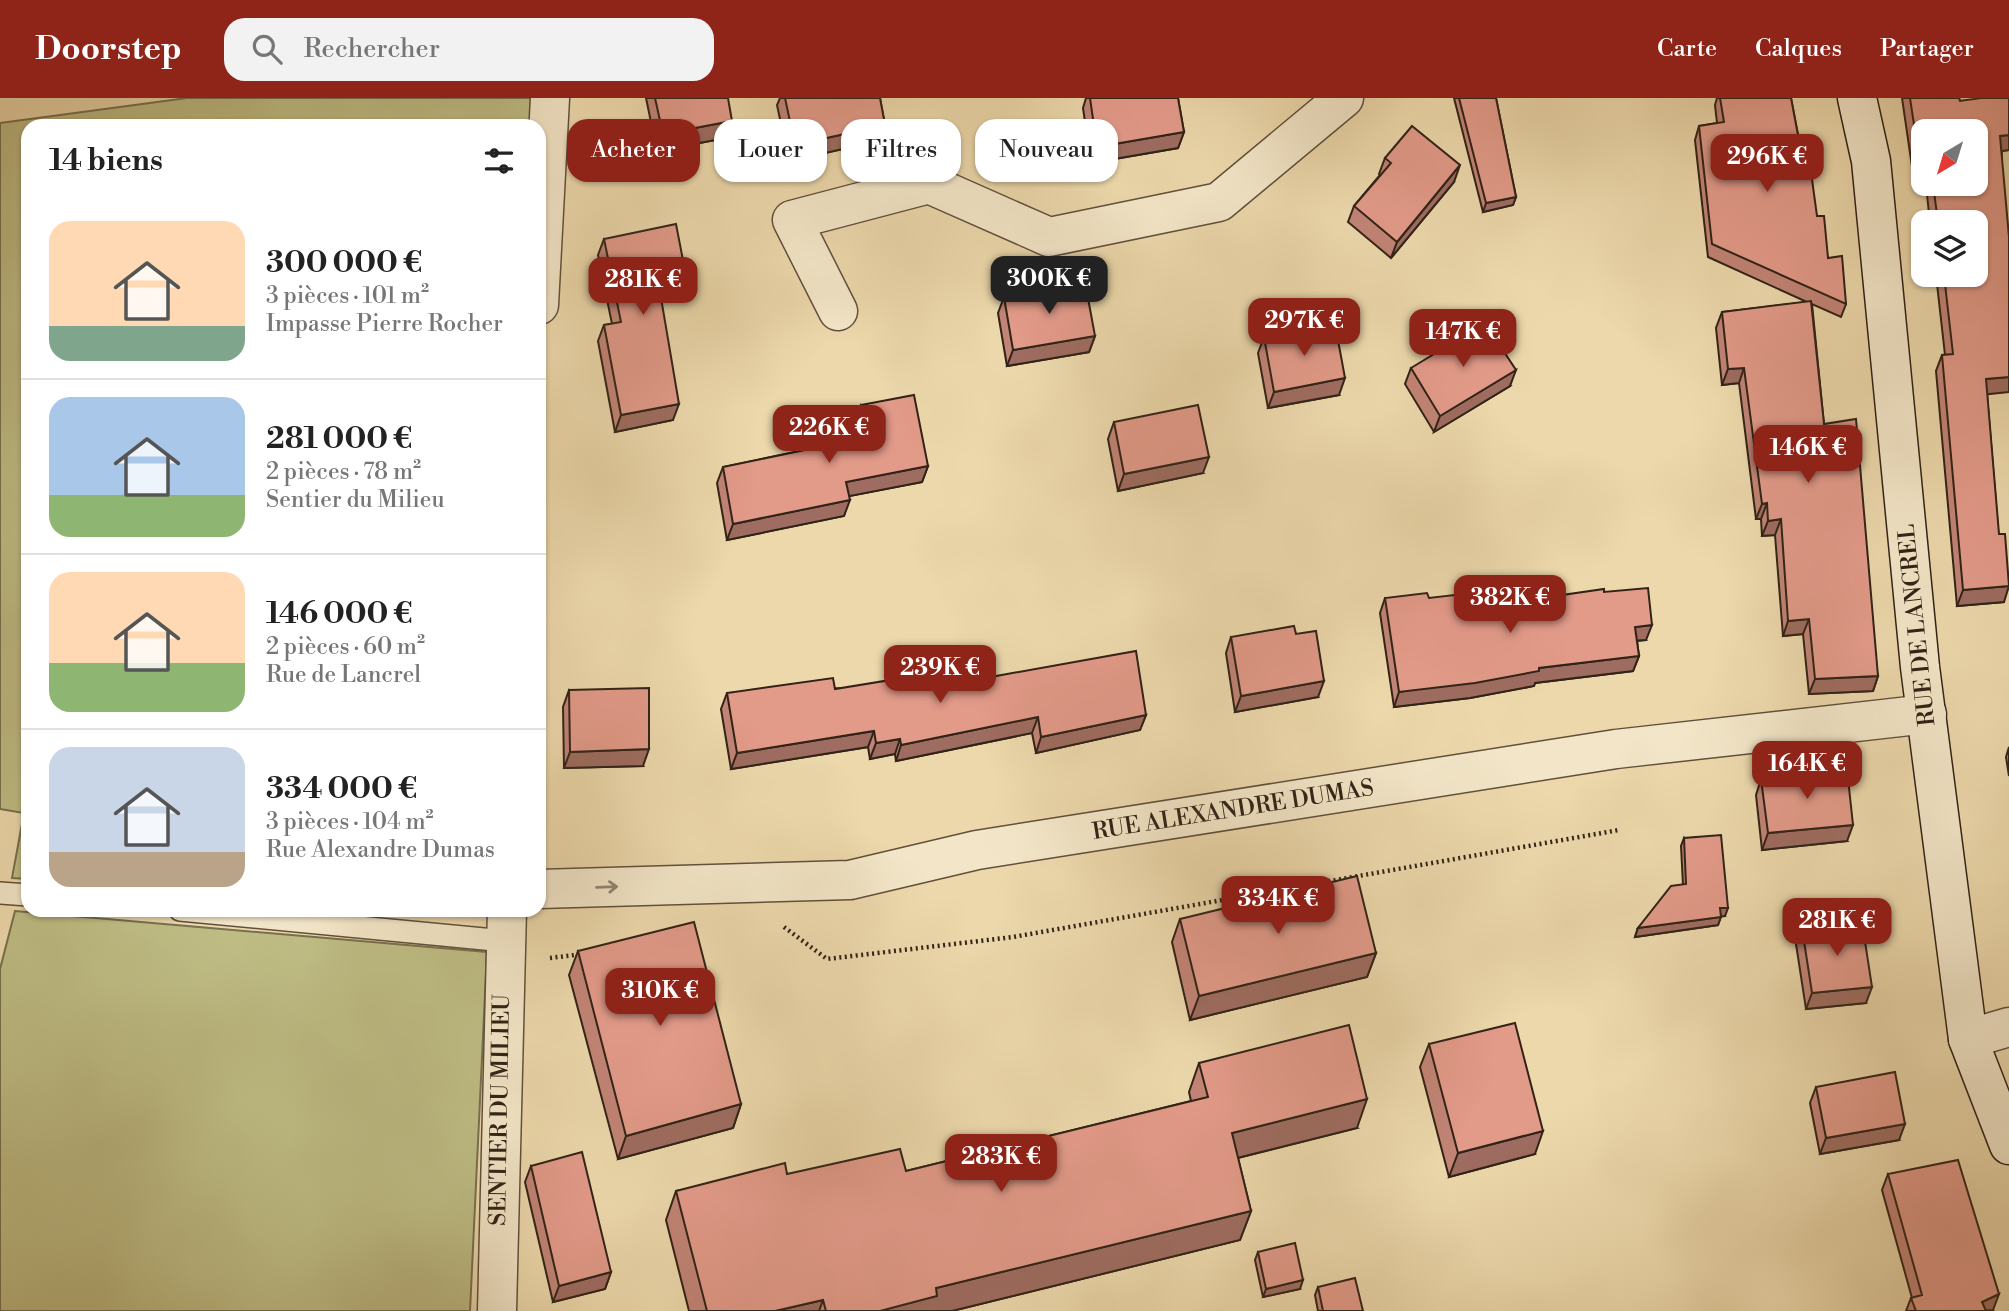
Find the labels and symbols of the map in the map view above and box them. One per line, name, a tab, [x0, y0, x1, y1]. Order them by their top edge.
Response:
north arrow	[1911, 119, 1988, 196]
pin: 296K €	[1710, 134, 1824, 194]
pin: 300K €	[992, 256, 1106, 316]
pin: 281K €	[586, 258, 700, 317]
pin: 297K €	[1247, 299, 1361, 358]
pin: 147K €	[1406, 310, 1520, 369]
pin: 226K €	[772, 406, 886, 465]
pin: 146K €	[1751, 426, 1865, 485]
street label: RUE DE LANCREL	[1892, 523, 1942, 727]
pin: 382K €	[1453, 575, 1567, 635]
pin: 239K €	[883, 646, 997, 705]
pin: 164K €	[1750, 742, 1864, 801]
street label: RUE ALEXANDRE DUMAS	[1090, 774, 1376, 846]
pin: 334K €	[1221, 876, 1335, 936]
one-way arrow	[595, 881, 618, 894]
pin: 281K €	[1780, 898, 1894, 958]
pin: 310K €	[603, 968, 717, 1028]
street label: SENTIER DU MILIEU	[484, 994, 516, 1226]
pin: 283K €	[944, 1134, 1058, 1194]

